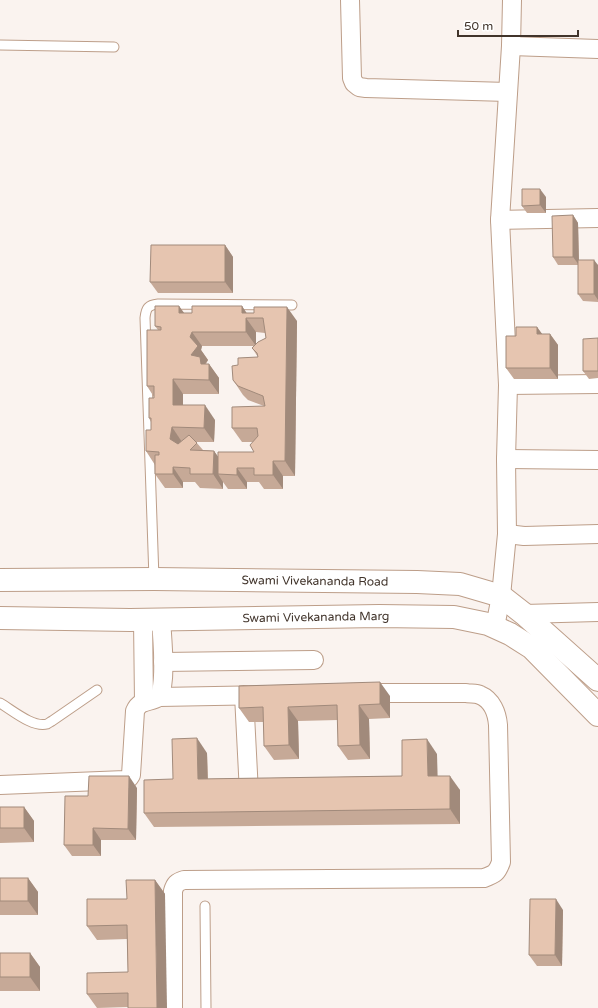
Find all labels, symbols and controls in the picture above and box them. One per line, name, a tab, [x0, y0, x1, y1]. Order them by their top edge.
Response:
scale bar	[458, 12, 578, 38]
text: 50 m	[464, 19, 493, 33]
street label: Swami Vivekananda Road	[241, 573, 388, 589]
street label: Swami Vivekananda Marg	[242, 609, 390, 625]

